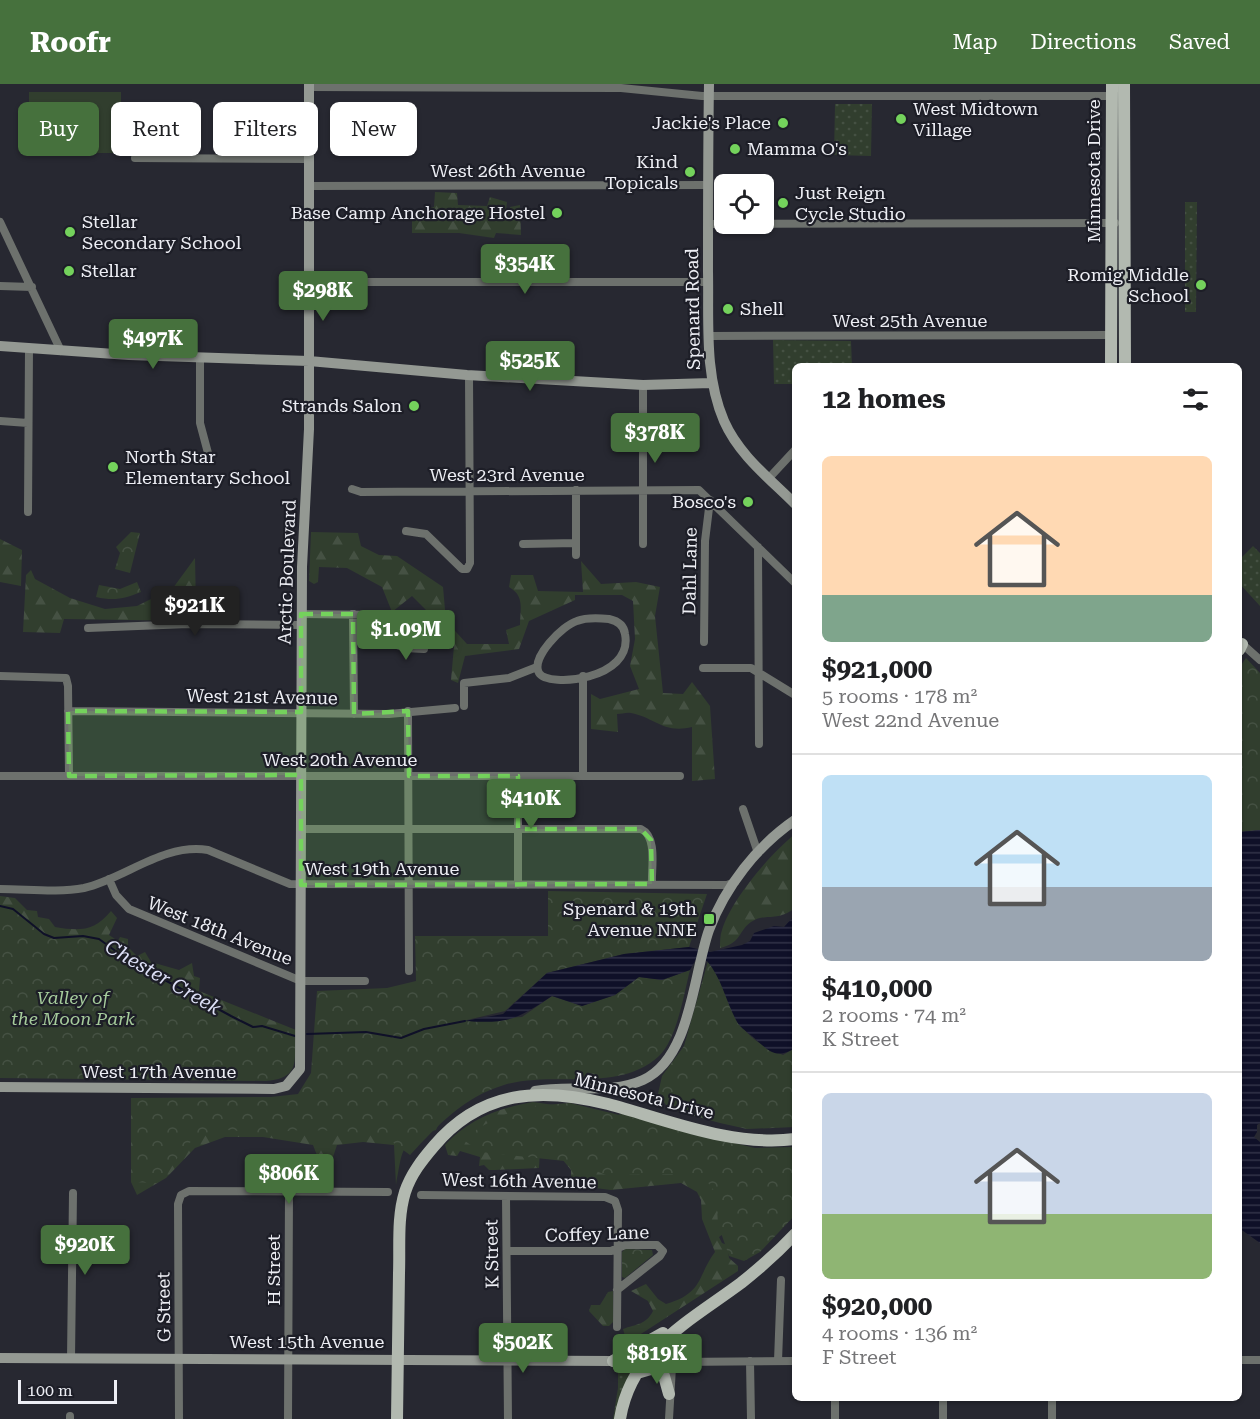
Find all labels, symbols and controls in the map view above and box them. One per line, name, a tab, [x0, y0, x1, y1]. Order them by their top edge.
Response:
text: Roofr	[30, 26, 111, 59]
text: Map	[953, 30, 997, 54]
text: Directions	[1030, 30, 1136, 54]
text: Saved	[1169, 30, 1230, 54]
place label: West Midtown Village	[913, 98, 1039, 140]
street label: Minnesota Drive	[1083, 99, 1104, 243]
chip: Buy	[18, 102, 99, 156]
chip: Rent	[111, 102, 201, 156]
chip: Filters	[213, 102, 318, 156]
chip: New	[330, 102, 417, 156]
place label: Jackie's Place	[652, 112, 771, 133]
marker: West Midtown Village	[894, 112, 908, 126]
marker: Jackie's Place	[776, 116, 790, 130]
place label: Mamma O's	[747, 138, 847, 159]
marker: Mamma O's	[728, 142, 742, 156]
place label: Kind Topicals	[605, 151, 678, 193]
street label: West 26th Avenue	[431, 160, 586, 181]
marker: Kind Topicals	[683, 165, 697, 179]
map controls	[714, 174, 774, 234]
button: locate	[714, 174, 774, 234]
place label: Just Reign Cycle Studio	[795, 182, 906, 224]
marker: Just Reign Cycle Studio	[776, 196, 790, 210]
place label: Base Camp Anchorage Hostel	[291, 202, 545, 223]
marker: Base Camp Anchorage Hostel	[550, 206, 564, 220]
place label: Stellar Secondary School	[82, 211, 242, 253]
marker: Stellar Secondary School	[63, 225, 77, 239]
pin: $354K	[483, 244, 567, 295]
street label: Spenard Road	[681, 247, 704, 370]
text: $354K	[495, 251, 555, 275]
place label: Stellar	[81, 260, 137, 281]
marker: Stellar	[62, 264, 76, 278]
place label: Romig Middle School	[1067, 264, 1189, 306]
pin: $298K	[281, 271, 365, 322]
text: $298K	[293, 278, 353, 302]
marker: Romig Middle School	[1194, 278, 1208, 292]
place label: Shell	[740, 298, 784, 319]
marker: Shell	[721, 302, 735, 316]
street label: West 25th Avenue	[833, 310, 988, 331]
pin: $497K	[111, 319, 195, 370]
text: $497K	[123, 326, 183, 350]
pin: $525K	[488, 341, 572, 392]
text: $525K	[500, 348, 560, 372]
icon: filters	[1179, 383, 1212, 416]
text: 12 homes	[822, 384, 946, 414]
place label: Strands Salon	[282, 395, 402, 416]
marker: Strands Salon	[407, 399, 421, 413]
pin: $378K	[613, 413, 697, 464]
text: $378K	[625, 420, 685, 444]
place label: North Star Elementary School	[125, 446, 290, 488]
marker: North Star Elementary School	[106, 460, 120, 474]
street label: West 23rd Avenue	[429, 464, 585, 485]
place label: Bosco's	[672, 491, 736, 512]
marker: Bosco's	[741, 495, 755, 509]
icon: home	[963, 495, 1071, 603]
street label: Arctic Boulevard	[273, 499, 300, 645]
street label: Dahl Lane	[678, 527, 701, 615]
pin: $921K	[153, 586, 237, 637]
text: $921K	[165, 593, 225, 617]
pin: $1.09M	[357, 610, 455, 661]
text: $1.09M	[371, 617, 441, 641]
text: $921,000	[822, 654, 932, 684]
text: 5 rooms · 178 m²	[822, 684, 977, 708]
street label: West 21st Avenue	[186, 685, 338, 708]
text: West 22nd Avenue	[822, 708, 999, 732]
street label: West 20th Avenue	[263, 749, 418, 770]
pin: $410K	[489, 779, 573, 830]
text: $410K	[501, 786, 561, 810]
icon: home	[963, 814, 1071, 922]
street label: West 19th Avenue	[305, 858, 460, 879]
street label: West 18th Avenue	[144, 892, 296, 969]
place label: Spenard & 19th Avenue NNE	[563, 898, 697, 940]
marker: Spenard & 19th Avenue NNE	[702, 912, 716, 926]
water label: Chester Creek	[101, 934, 225, 1020]
text: $410,000	[822, 973, 932, 1003]
park label: Valley of the Moon Park	[11, 987, 135, 1029]
text: 2 rooms · 74 m²	[822, 1003, 966, 1027]
text: K Street	[822, 1027, 899, 1051]
street label: West 17th Avenue	[82, 1061, 237, 1082]
street label: Minnesota Drive	[572, 1068, 716, 1123]
icon: home	[963, 1132, 1071, 1240]
pin: $806K	[247, 1154, 331, 1205]
text: $806K	[259, 1161, 319, 1185]
street label: West 16th Avenue	[441, 1169, 597, 1192]
street label: K Street	[480, 1219, 503, 1289]
street label: Coffey Lane	[544, 1221, 650, 1246]
pin: $920K	[43, 1225, 127, 1276]
text: $920K	[55, 1232, 115, 1256]
street label: H Street	[263, 1234, 284, 1306]
street label: G Street	[152, 1272, 175, 1342]
text: $920,000	[822, 1291, 932, 1321]
text: 4 rooms · 136 m²	[822, 1321, 977, 1345]
pin: $502K	[481, 1323, 565, 1374]
text: $502K	[493, 1330, 553, 1354]
street label: West 15th Avenue	[230, 1331, 385, 1352]
pin: $819K	[615, 1334, 699, 1385]
text: $819K	[627, 1341, 687, 1365]
text: F Street	[822, 1345, 896, 1369]
scale bar	[18, 1377, 117, 1404]
text: 100 m	[27, 1381, 73, 1400]

